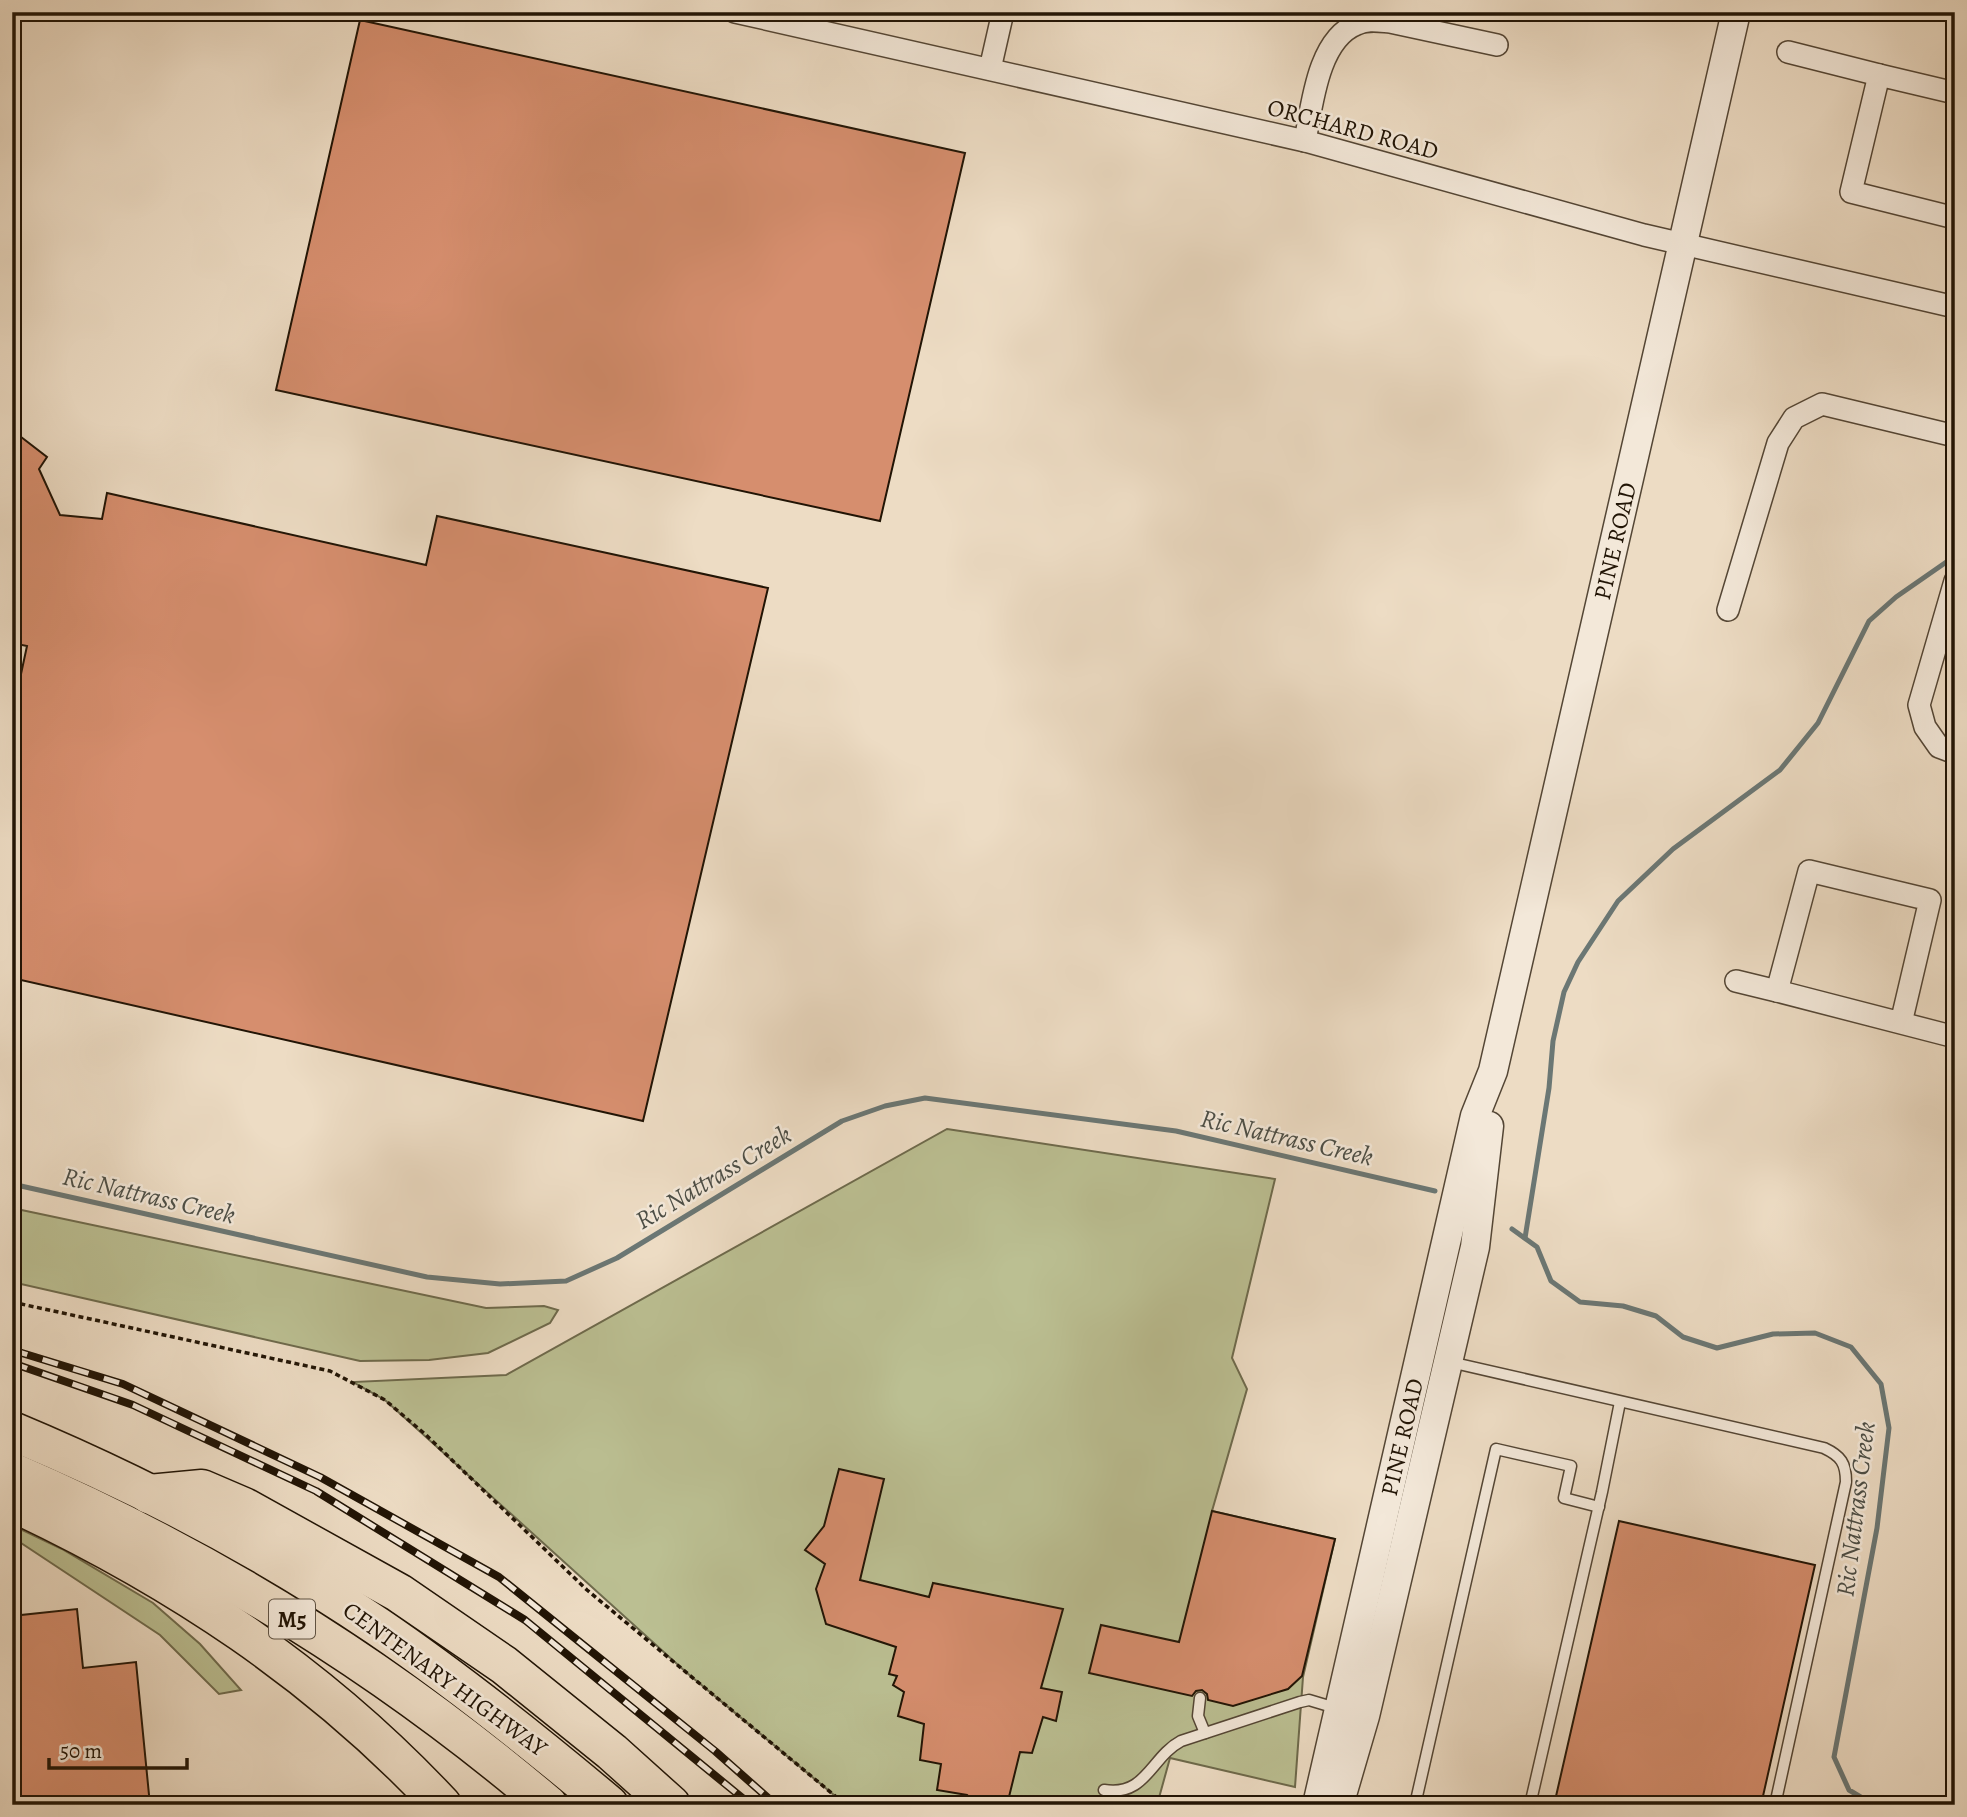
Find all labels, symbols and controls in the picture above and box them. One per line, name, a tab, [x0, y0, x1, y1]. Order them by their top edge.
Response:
street label: ORCHARD ROAD	[1264, 91, 1442, 167]
street label: PINE ROAD	[1586, 479, 1644, 603]
water label: Ric Nattrass Creek	[1197, 1101, 1377, 1174]
water label: Ric Nattrass Creek	[629, 1117, 798, 1238]
water label: Ric Nattrass Creek	[59, 1159, 239, 1232]
street label: PINE ROAD	[1373, 1375, 1431, 1499]
water label: Ric Nattrass Creek	[1827, 1419, 1884, 1599]
street label: CENTENARY HIGHWAY	[337, 1594, 554, 1765]
road number: M5	[269, 1600, 315, 1638]
scale bar	[49, 1726, 187, 1770]
text: 50 m	[60, 1737, 102, 1765]

